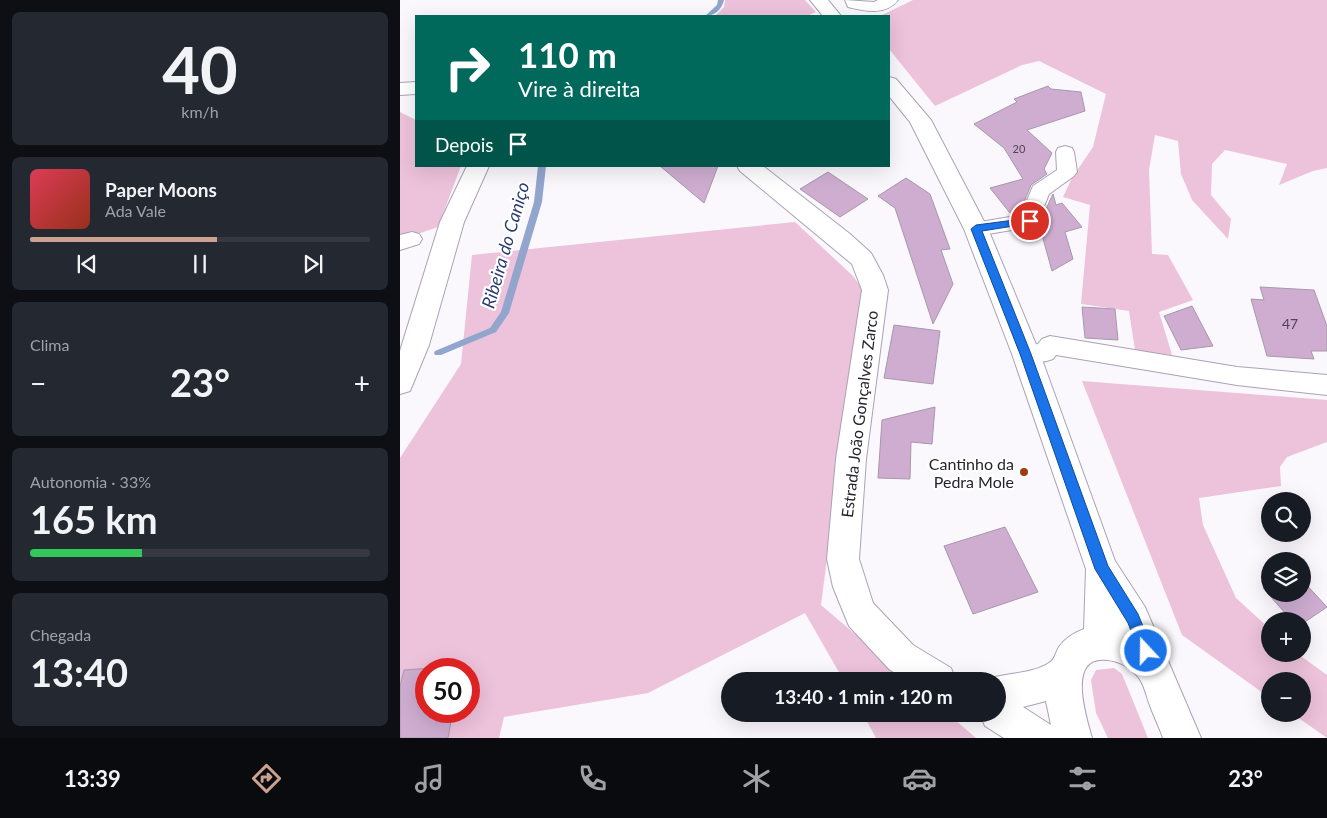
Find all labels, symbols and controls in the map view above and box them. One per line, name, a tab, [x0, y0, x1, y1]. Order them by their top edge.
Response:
text: 40	[162, 30, 238, 108]
text: 110 m	[518, 33, 617, 75]
icon: right	[435, 35, 500, 100]
text: Vire à direita	[518, 75, 640, 102]
text: km/h	[181, 102, 219, 121]
icon: arrive	[504, 130, 532, 158]
text: Depois	[435, 133, 494, 156]
house number: 20	[1013, 142, 1026, 155]
text: Paper Moons	[105, 178, 217, 201]
water label: Ribeira do Caniço	[476, 179, 534, 311]
pin	[1009, 200, 1051, 242]
text: Ada Vale	[105, 201, 166, 220]
icon: arrive	[1016, 207, 1044, 235]
icon: previous	[73, 250, 101, 278]
icon: pause	[186, 250, 214, 278]
icon: next	[299, 250, 327, 278]
street label: Estrada João Gonçalves Zarco	[837, 309, 881, 519]
house number: 47	[1282, 315, 1298, 332]
text: Clima	[30, 335, 69, 354]
text: 23°	[170, 359, 230, 405]
text: −	[30, 366, 46, 400]
text: +	[354, 366, 370, 400]
place label: Cantinho da Pedra Mole	[929, 454, 1014, 491]
marker: Cantinho da Pedra Mole	[1018, 466, 1030, 478]
text: Autonomia · 33%	[30, 472, 151, 491]
map controls	[1261, 492, 1311, 722]
button: search	[1261, 492, 1311, 542]
text: 165 km	[30, 496, 158, 542]
button: layers	[1261, 552, 1311, 602]
button: +	[1261, 612, 1311, 662]
position arrow	[1119, 624, 1171, 676]
text: Chegada	[30, 625, 91, 644]
text: 13:40	[30, 649, 128, 695]
speed limit sign: 50	[415, 658, 480, 723]
button: −	[1261, 672, 1311, 722]
text: 13:40 · 1 min · 120 m	[774, 685, 953, 708]
icon: directions	[249, 761, 284, 796]
icon: music	[412, 761, 447, 796]
icon: phone	[575, 761, 610, 796]
icon: climate	[739, 761, 774, 796]
icon: car	[902, 761, 937, 796]
icon: filters	[1065, 761, 1100, 796]
text: 13:39	[64, 765, 121, 792]
text: 23°	[1228, 765, 1263, 792]

